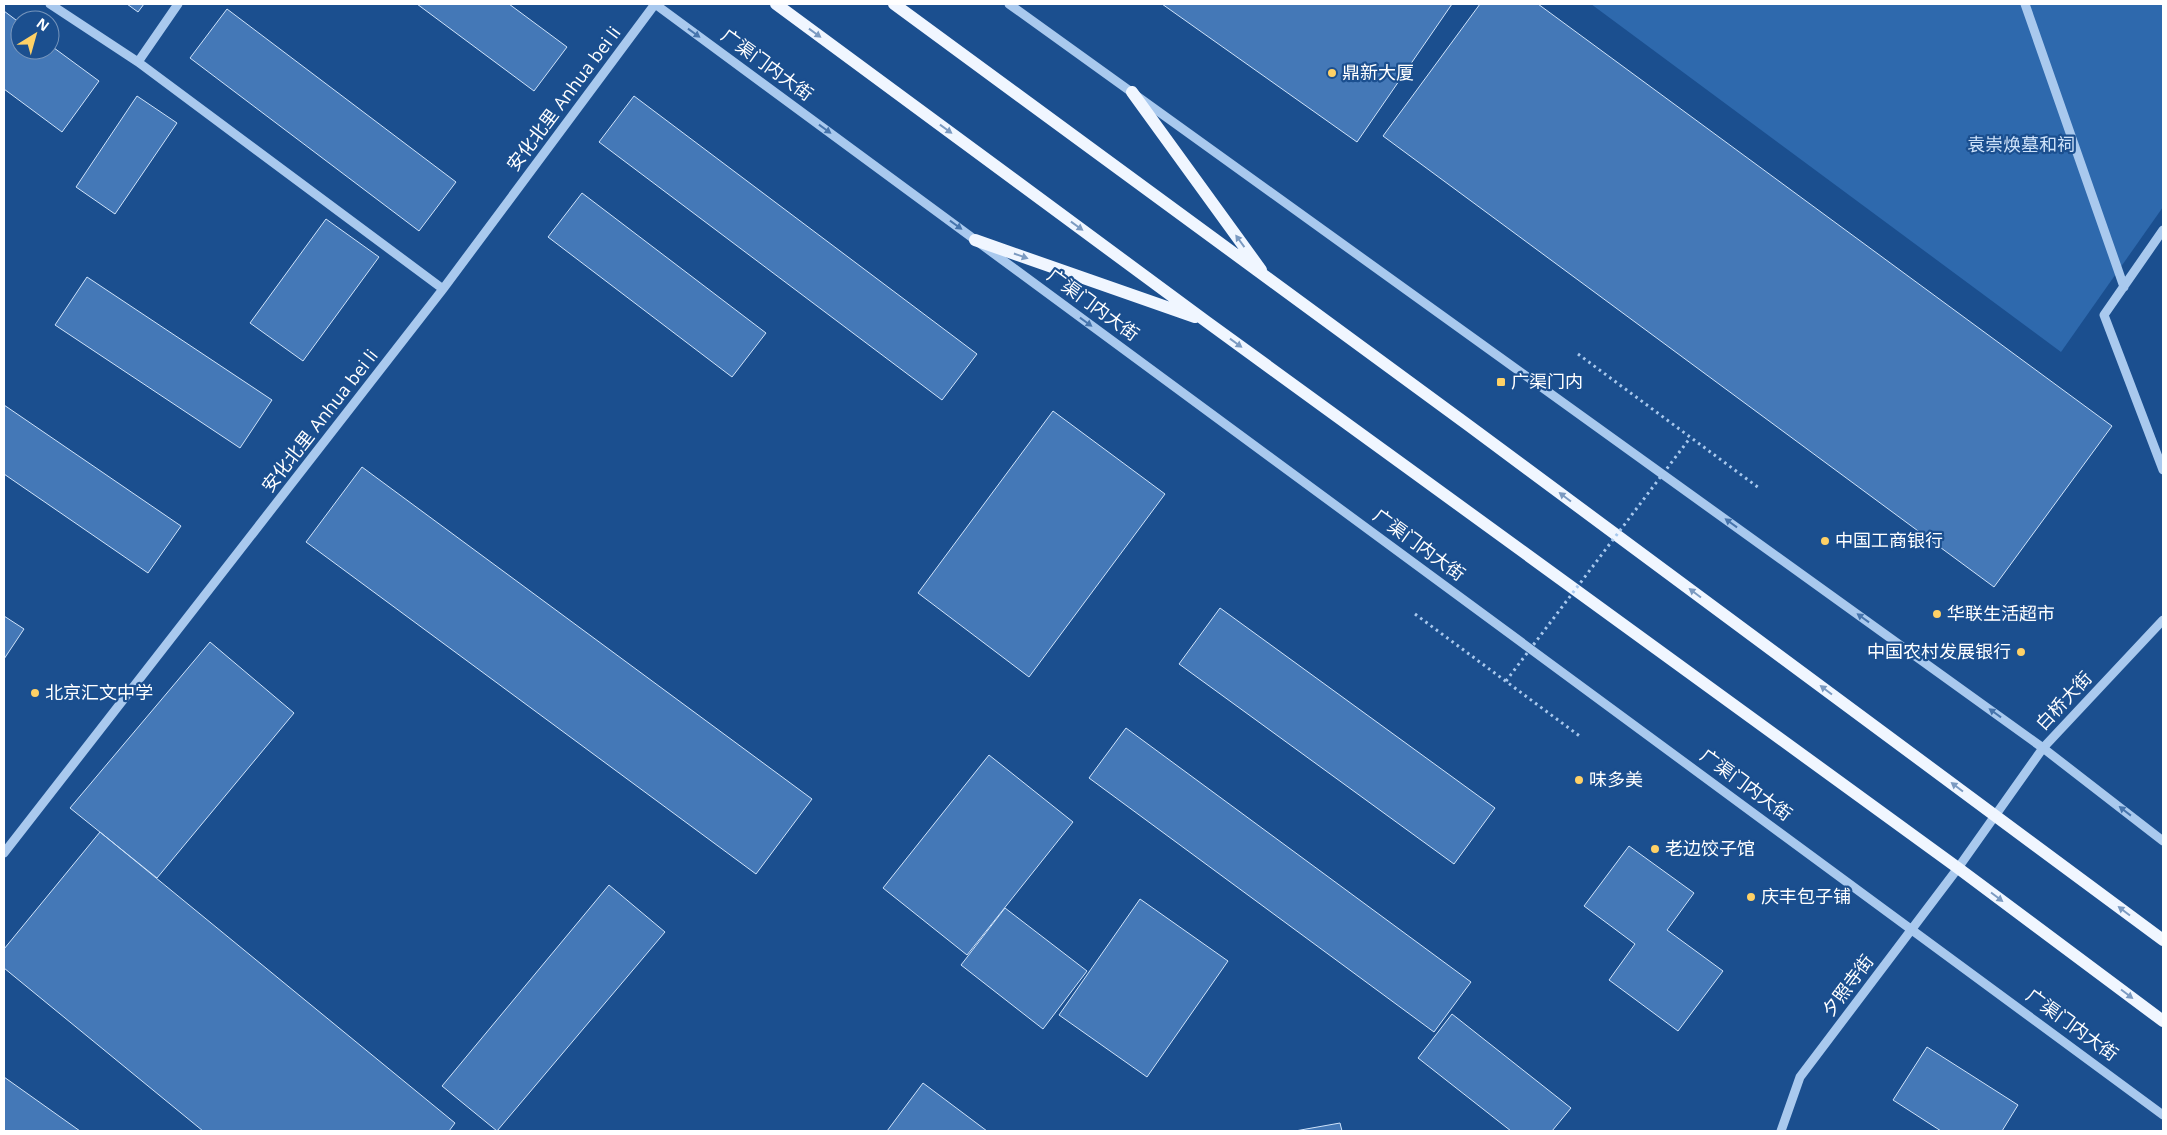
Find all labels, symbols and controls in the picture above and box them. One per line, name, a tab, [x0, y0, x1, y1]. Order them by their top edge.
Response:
north arrow	[10, 10, 60, 60]
text: N	[33, 13, 53, 35]
street label: 安化北里 Anhua bei li	[501, 21, 626, 176]
street label: 广渠门内大街	[717, 23, 818, 106]
one-way arrow	[687, 27, 700, 38]
one-way arrow	[808, 28, 822, 38]
place label: 鼎新大厦	[1342, 60, 1414, 84]
marker: 鼎新大厦	[1326, 67, 1338, 79]
one-way arrow	[818, 124, 832, 134]
one-way arrow	[939, 124, 953, 134]
park label: 袁崇焕墓和祠	[1967, 132, 2075, 156]
one-way arrow	[949, 220, 963, 230]
one-way arrow	[1070, 221, 1084, 231]
one-way arrow	[1235, 234, 1245, 248]
one-way arrow	[1014, 253, 1029, 260]
street label: 广渠门内大街	[1043, 263, 1144, 346]
one-way arrow	[1080, 316, 1093, 326]
one-way arrow	[1229, 338, 1243, 348]
street label: 安化北里 Anhua bei li	[256, 344, 383, 497]
place label: 广渠门内	[1511, 369, 1583, 393]
marker: 广渠门内	[1495, 376, 1507, 388]
one-way arrow	[1559, 491, 1572, 502]
street label: 广渠门内大街	[1369, 503, 1470, 586]
one-way arrow	[1725, 518, 1738, 529]
place label: 中国工商银行	[1835, 528, 1943, 552]
marker: 中国工商银行	[1819, 535, 1831, 547]
one-way arrow	[1688, 588, 1702, 598]
place label: 华联生活超市	[1947, 601, 2055, 625]
marker: 华联生活超市	[1931, 608, 1943, 620]
one-way arrow	[1857, 613, 1870, 624]
place label: 中国农村发展银行	[1867, 639, 2011, 663]
marker: 中国农村发展银行	[2015, 646, 2027, 658]
street label: 白桥大街	[2030, 666, 2097, 735]
place label: 北京汇文中学	[45, 680, 153, 704]
one-way arrow	[1819, 685, 1833, 695]
marker: 北京汇文中学	[29, 687, 41, 699]
one-way arrow	[1988, 709, 2001, 719]
street label: 广渠门内大街	[1696, 743, 1797, 826]
place label: 味多美	[1589, 767, 1643, 791]
marker: 味多美	[1573, 774, 1585, 786]
one-way arrow	[1951, 781, 1964, 792]
one-way arrow	[2118, 806, 2132, 816]
place label: 老边饺子馆	[1665, 836, 1755, 860]
marker: 老边饺子馆	[1649, 843, 1661, 855]
place label: 庆丰包子铺	[1761, 884, 1851, 908]
marker: 庆丰包子铺	[1745, 891, 1757, 903]
one-way arrow	[1990, 892, 2004, 902]
one-way arrow	[2118, 905, 2131, 916]
street label: 夕照寺街	[1816, 949, 1878, 1021]
street label: 广渠门内大街	[2022, 983, 2123, 1066]
one-way arrow	[2120, 989, 2133, 1000]

